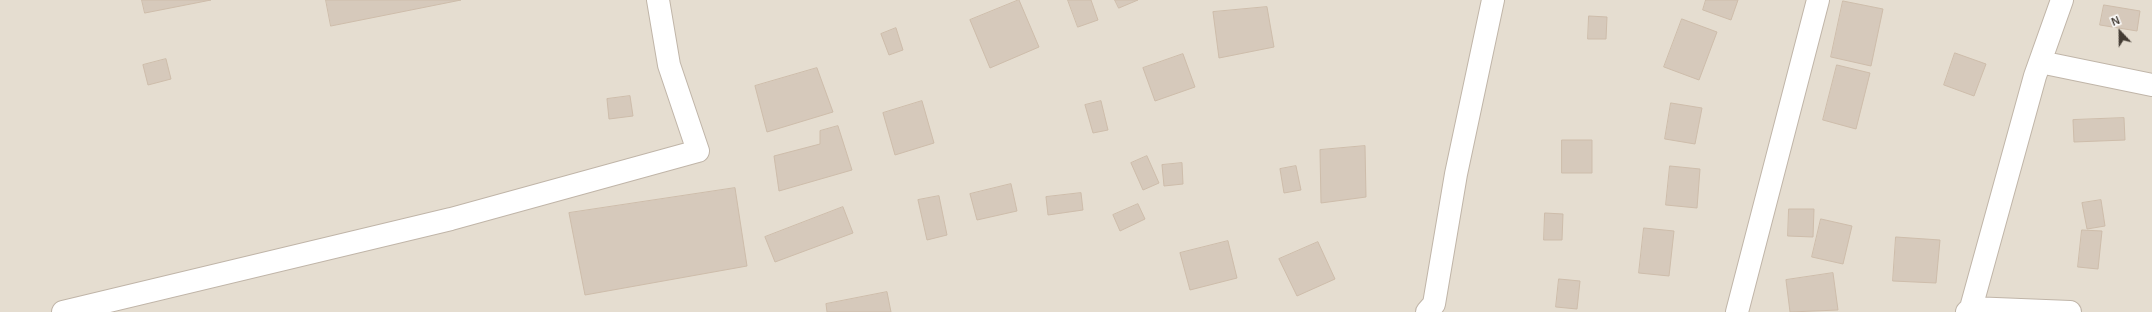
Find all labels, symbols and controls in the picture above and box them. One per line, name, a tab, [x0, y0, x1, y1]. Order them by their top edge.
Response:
north arrow	[2100, 12, 2140, 52]
text: N	[2110, 14, 2121, 28]

